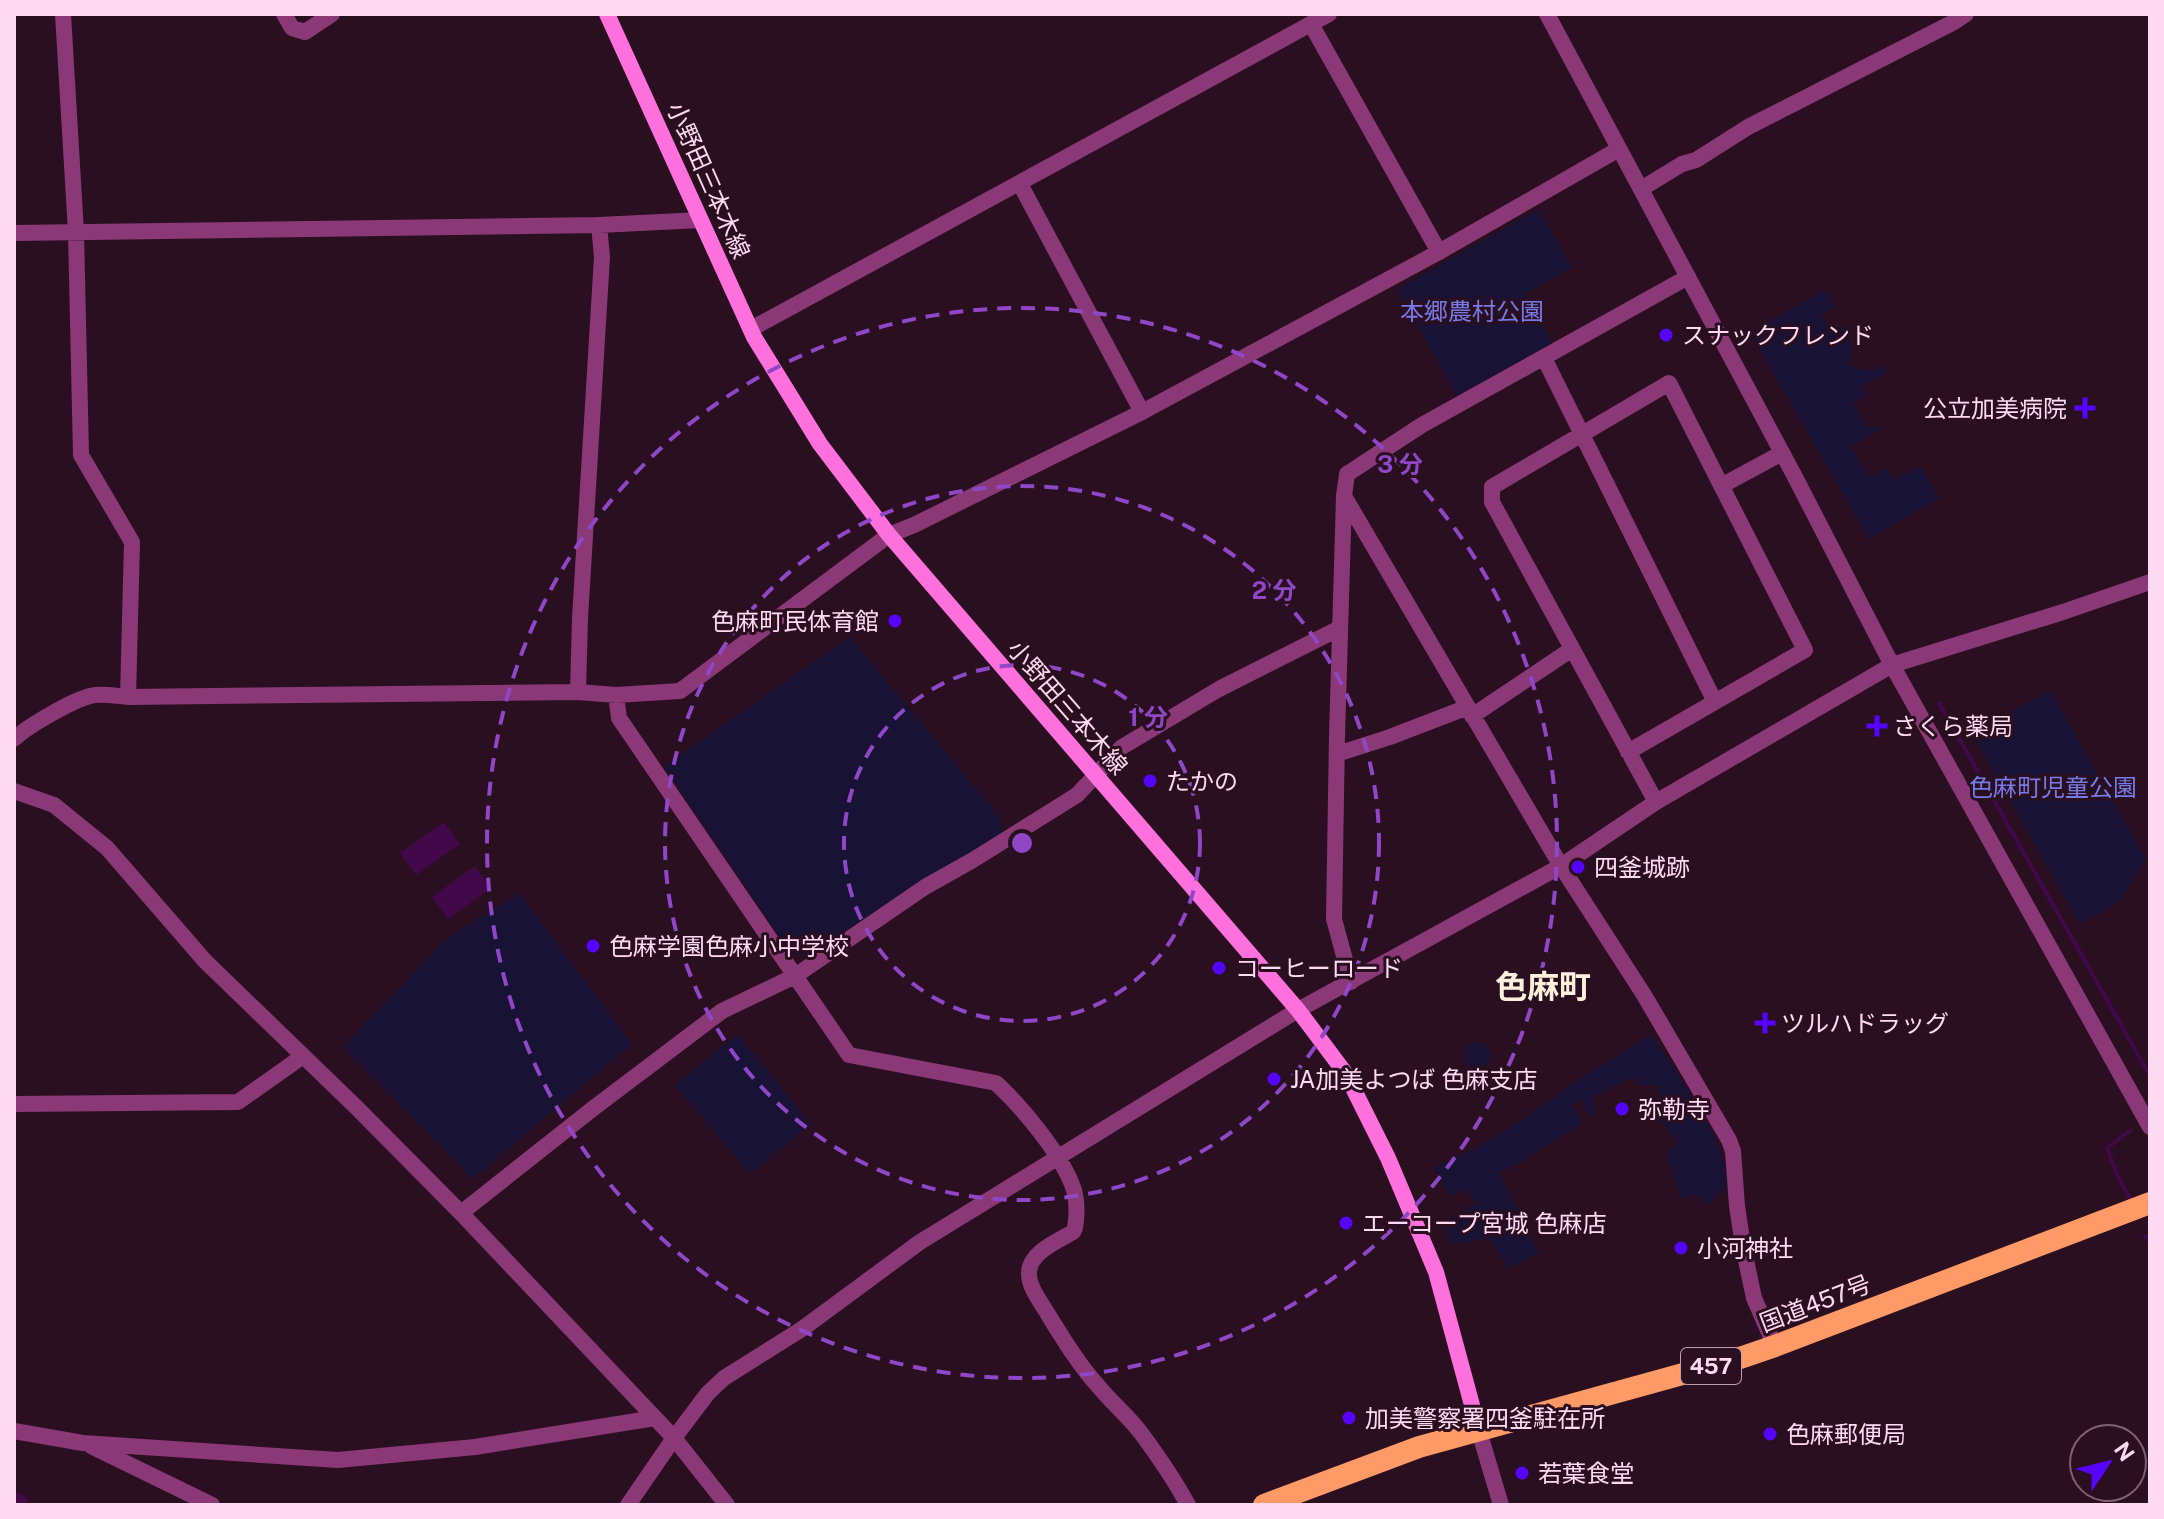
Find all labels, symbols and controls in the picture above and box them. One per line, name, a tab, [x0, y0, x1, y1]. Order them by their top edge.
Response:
street label: 小野田三本木線	[662, 98, 756, 262]
park label: 本郷農村公園	[1400, 297, 1544, 325]
place label: スナックフレンド	[1682, 321, 1874, 349]
marker: スナックフレンド	[1657, 326, 1675, 344]
place label: 公立加美病院	[1923, 394, 2067, 422]
marker: 公立加美病院	[2074, 397, 2096, 419]
text: 3 分	[1377, 450, 1423, 478]
text: 2 分	[1252, 576, 1296, 604]
place label: 色麻町民体育館	[711, 607, 879, 635]
marker: 色麻町民体育館	[886, 612, 904, 630]
street label: 小野田三本木線	[1002, 634, 1134, 780]
text: 1 分	[1128, 703, 1168, 731]
place label: さくら薬局	[1893, 712, 2013, 740]
marker: さくら薬局	[1868, 717, 1886, 735]
place label: たかの	[1166, 767, 1238, 795]
marker: たかの	[1141, 772, 1159, 790]
park label: 色麻町児童公園	[1969, 773, 2137, 801]
centre of rings	[1008, 829, 1036, 857]
place label: 四釜城跡	[1594, 853, 1690, 881]
marker: 四釜城跡	[1569, 858, 1587, 876]
place label: 色麻学園色麻小中学校	[609, 932, 849, 960]
marker: 色麻学園色麻小中学校	[584, 937, 602, 955]
place label: コーヒーロード	[1235, 954, 1403, 982]
marker: コーヒーロード	[1210, 959, 1228, 977]
district label: 色麻町	[1495, 968, 1591, 1005]
place label: ツルハドラッグ	[1781, 1009, 1949, 1037]
marker: ツルハドラッグ	[1756, 1014, 1774, 1032]
place label: JA加美よつば 色麻支店	[1290, 1065, 1537, 1093]
marker: JA加美よつば 色麻支店	[1265, 1070, 1283, 1088]
place label: 弥勒寺	[1638, 1095, 1710, 1123]
marker: 弥勒寺	[1613, 1100, 1631, 1118]
place label: エーコープ宮城 色麻店	[1362, 1209, 1606, 1237]
marker: エーコープ宮城 色麻店	[1337, 1214, 1355, 1232]
place label: 小河神社	[1697, 1234, 1793, 1262]
marker: 小河神社	[1672, 1239, 1690, 1257]
street label: 国道457号	[1756, 1269, 1874, 1337]
road number: 457	[1681, 1348, 1741, 1384]
place label: 加美警察署四釜駐在所	[1365, 1404, 1605, 1432]
marker: 加美警察署四釜駐在所	[1340, 1409, 1358, 1427]
place label: 色麻郵便局	[1786, 1420, 1906, 1448]
north arrow	[2068, 1423, 2148, 1503]
marker: 色麻郵便局	[1761, 1425, 1779, 1443]
text: N	[2109, 1437, 2140, 1466]
place label: 若葉食堂	[1538, 1459, 1634, 1487]
marker: 若葉食堂	[1513, 1464, 1531, 1482]

